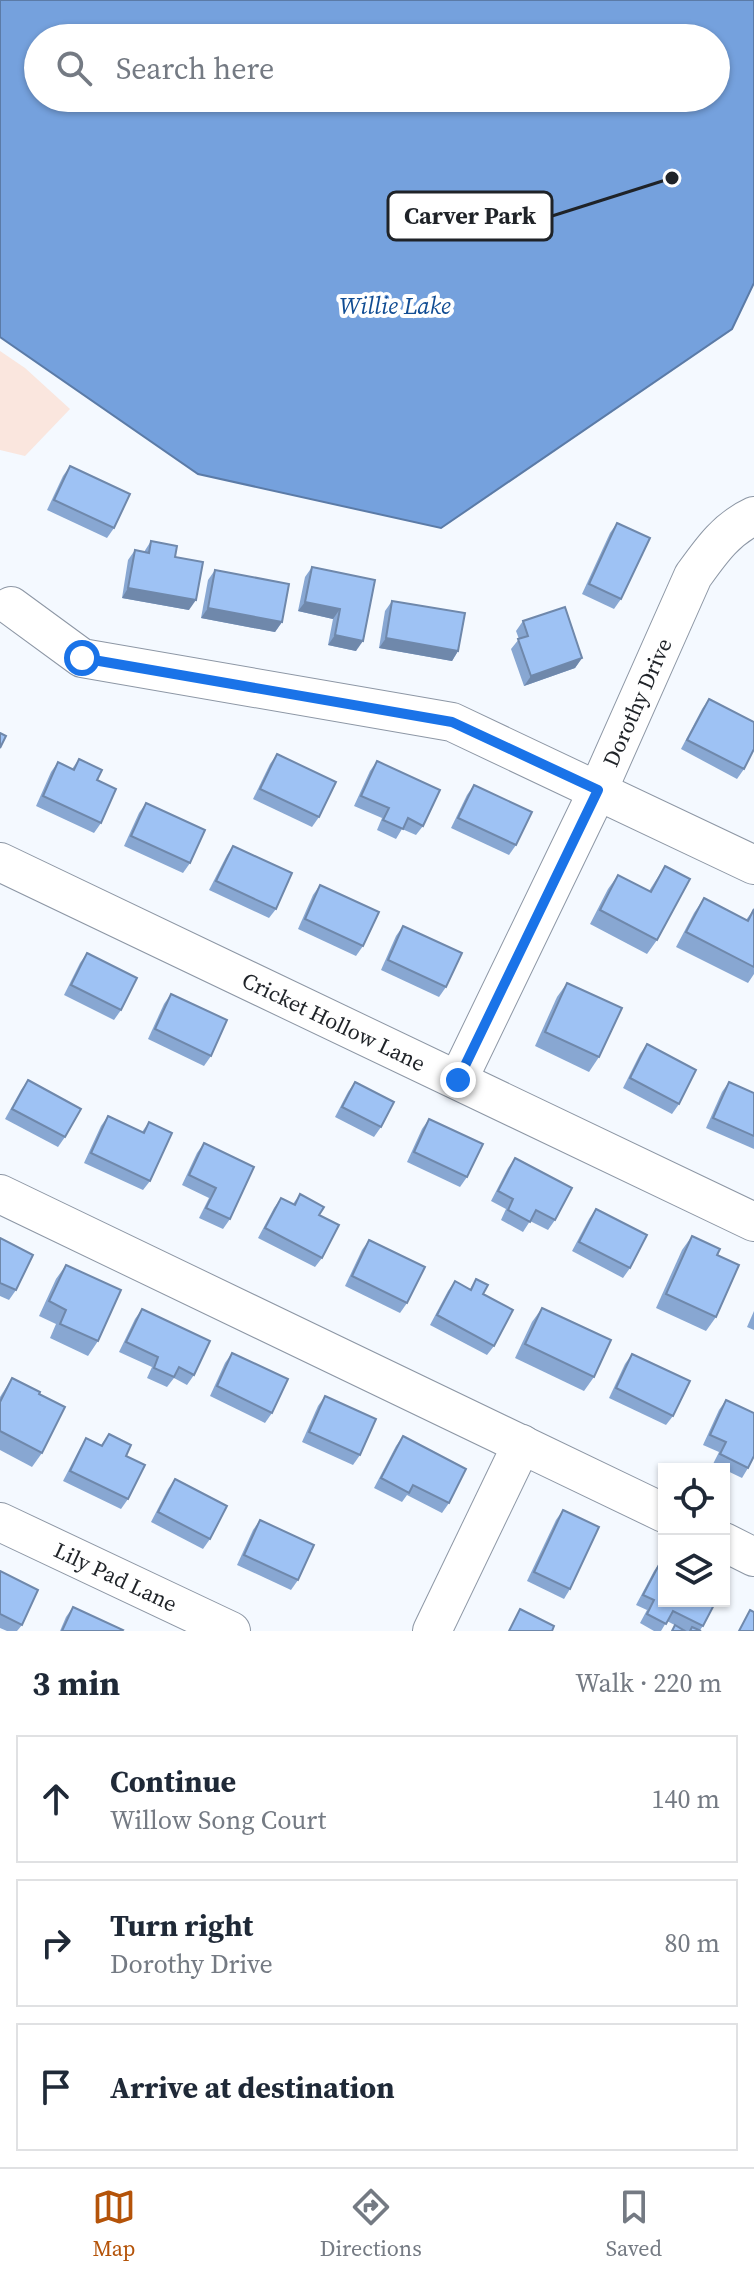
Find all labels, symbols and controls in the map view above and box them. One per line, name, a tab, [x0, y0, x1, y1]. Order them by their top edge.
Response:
search box	[24, 24, 730, 112]
icon: search	[52, 46, 96, 90]
text: Search here	[116, 48, 274, 89]
callout: Carver Park	[388, 192, 552, 240]
text: Carver Park	[404, 199, 537, 232]
water label: Willie Lake	[339, 289, 451, 322]
street label: Dorothy Drive	[595, 633, 679, 771]
route start	[64, 640, 100, 676]
street label: Cricket Hollow Lane	[237, 965, 431, 1078]
route end	[440, 1062, 476, 1098]
map controls	[658, 1463, 730, 1607]
button: locate	[658, 1463, 730, 1535]
street label: Lily Pad Lane	[49, 1535, 182, 1619]
button: layers	[658, 1535, 730, 1607]
text: 3 min	[32, 1660, 120, 1706]
text: Walk · 220 m	[575, 1665, 722, 1701]
text: Continue	[110, 1761, 236, 1802]
icon: ahead	[34, 1777, 78, 1821]
text: 140 m	[652, 1781, 720, 1817]
text: Willow Song Court	[110, 1802, 326, 1838]
text: Turn right	[110, 1905, 253, 1946]
icon: right	[34, 1921, 78, 1965]
text: 80 m	[665, 1925, 720, 1961]
text: Dorothy Drive	[110, 1946, 273, 1982]
icon: arrive	[34, 2065, 78, 2109]
text: Arrive at destination	[110, 2067, 395, 2108]
tab: Map	[92, 2185, 136, 2263]
tab: Directions	[320, 2185, 422, 2263]
tab: Saved	[606, 2185, 662, 2263]

